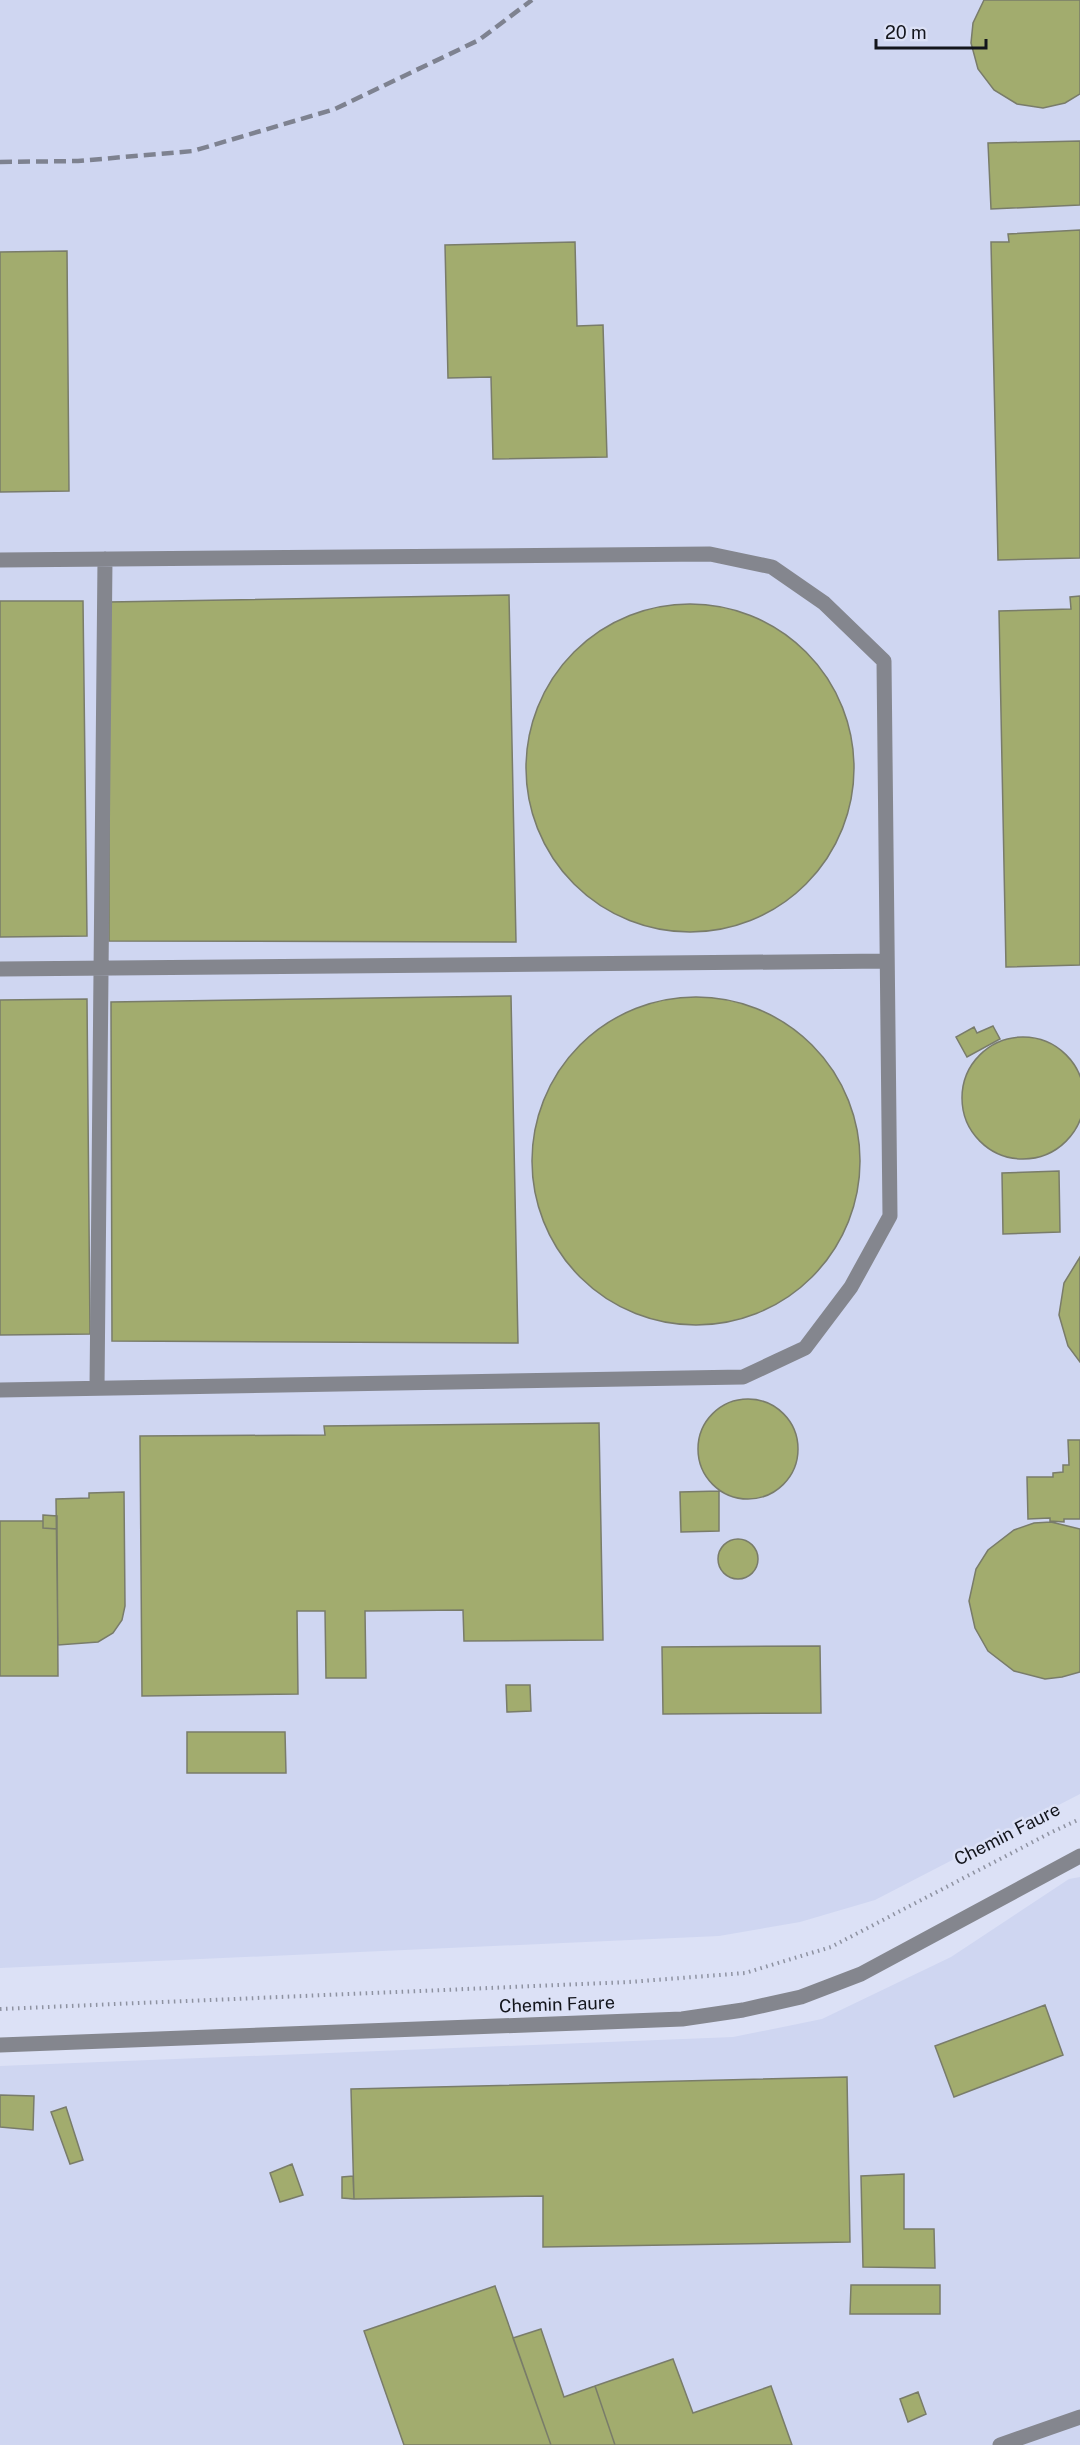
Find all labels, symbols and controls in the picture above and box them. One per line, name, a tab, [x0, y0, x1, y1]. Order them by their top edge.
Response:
scale bar	[876, 12, 986, 50]
text: 20 m	[885, 22, 927, 43]
street label: Chemin Faure	[951, 1798, 1063, 1870]
street label: Chemin Faure	[499, 1991, 615, 2017]

